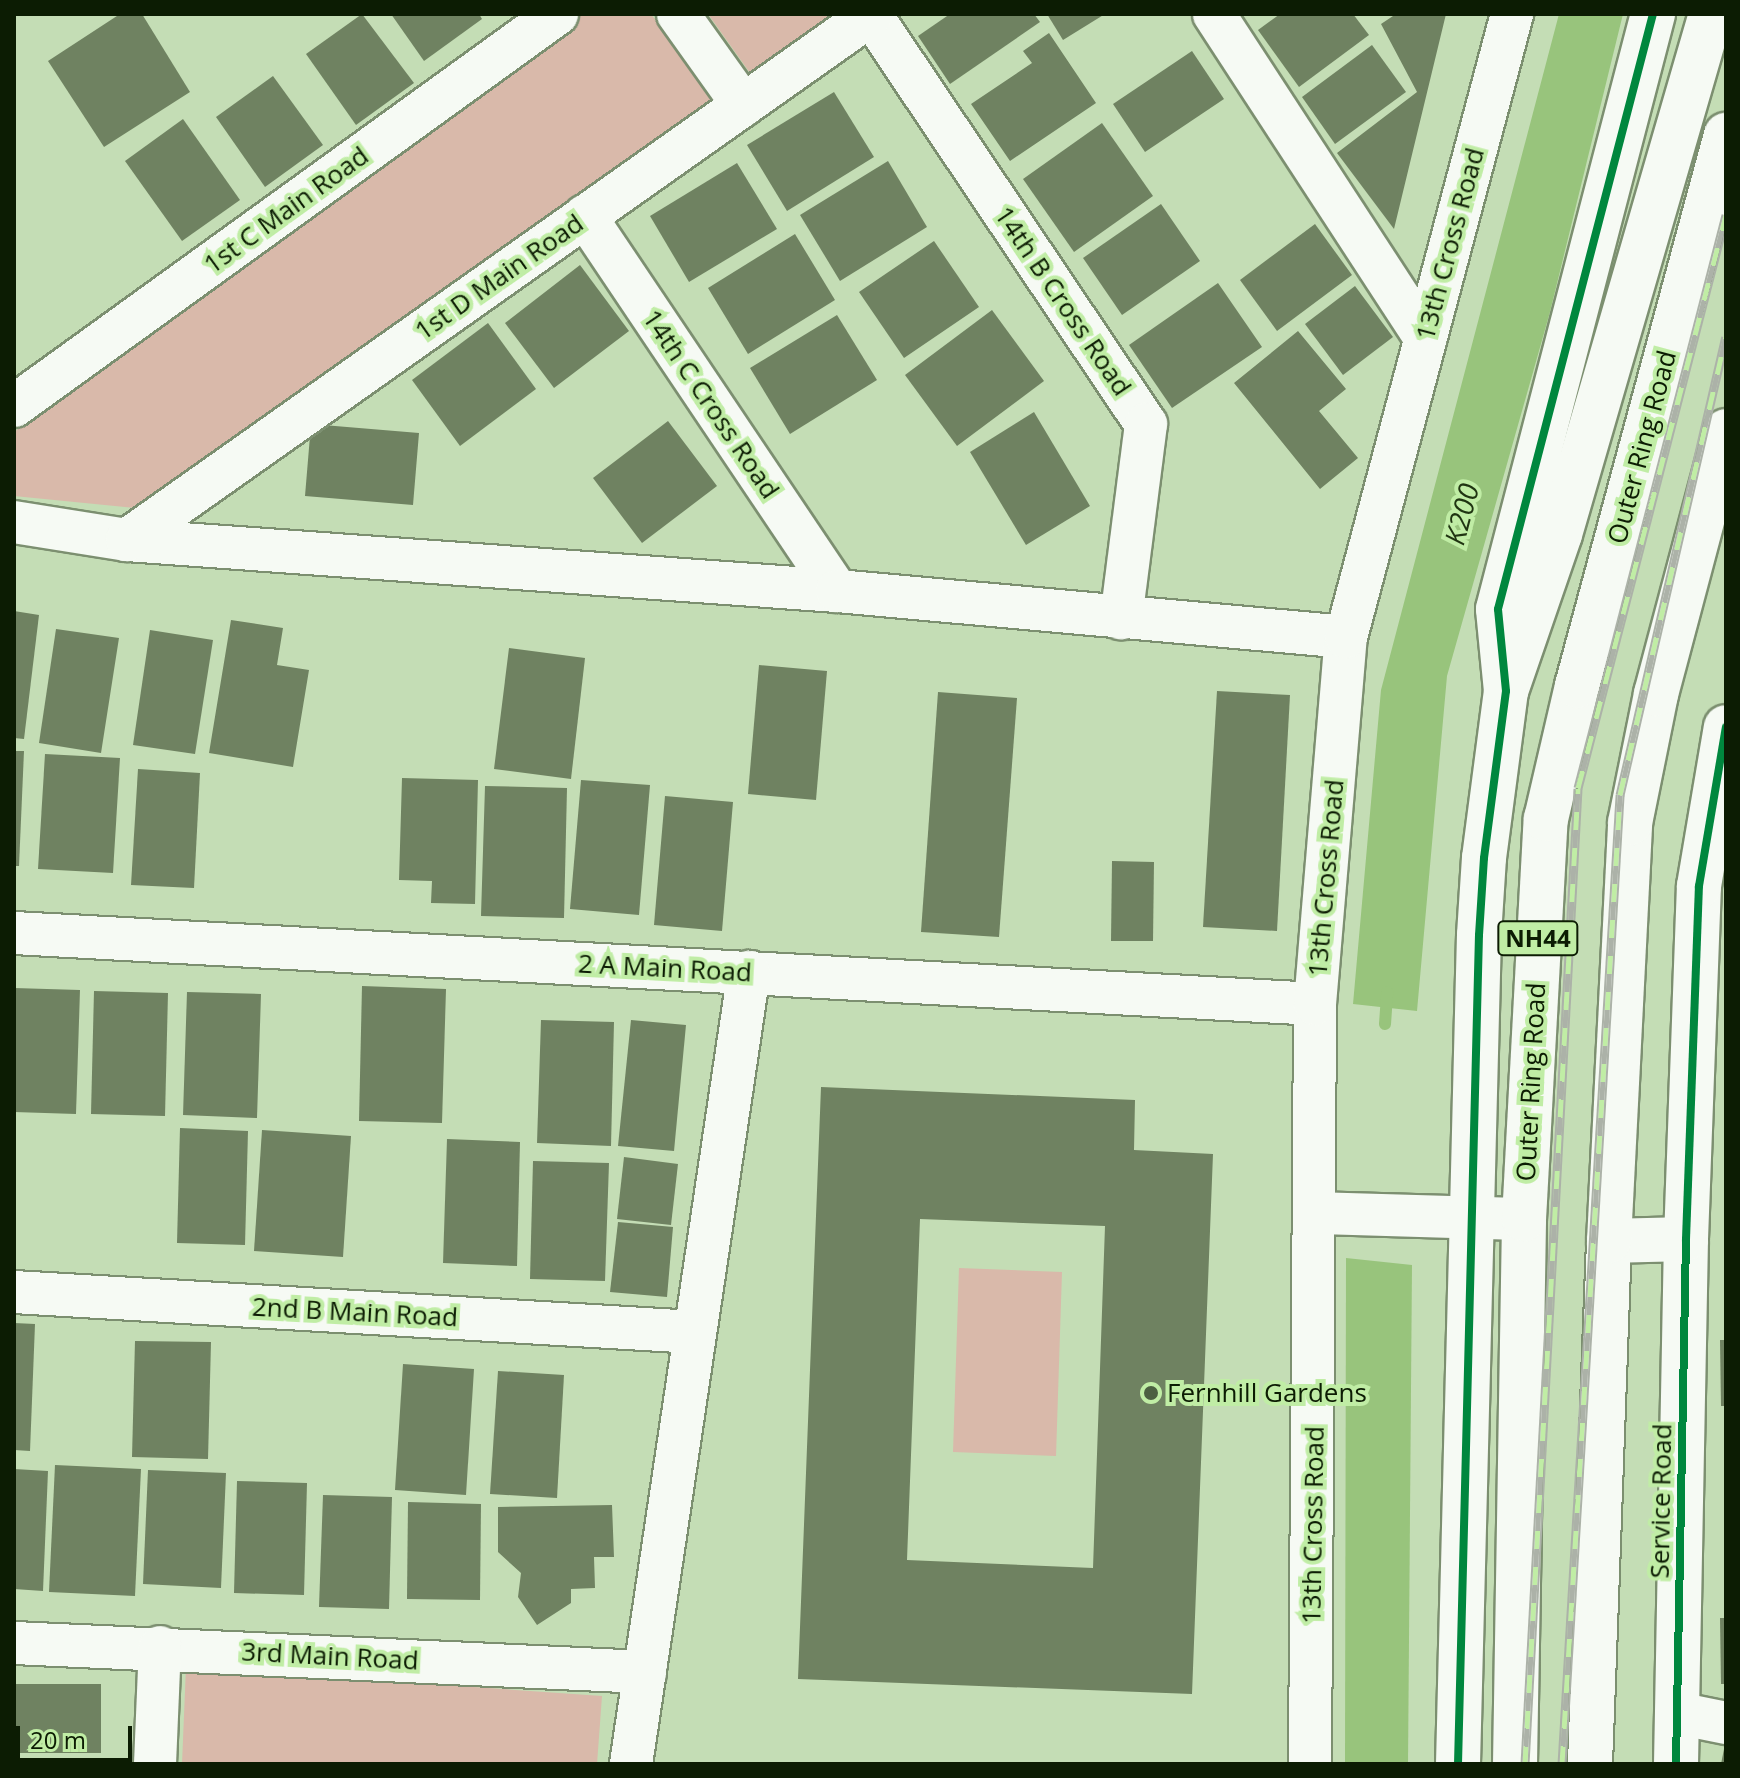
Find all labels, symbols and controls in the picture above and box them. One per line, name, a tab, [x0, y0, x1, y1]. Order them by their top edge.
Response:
street label: 1st C Main Road	[198, 140, 374, 280]
street label: 13th Cross Road	[1409, 144, 1491, 344]
street label: 14th B Cross Road	[988, 200, 1138, 402]
street label: 1st D Main Road	[409, 207, 589, 347]
street label: 14th C Cross Road	[636, 304, 786, 504]
street label: Outer Ring Road	[1601, 347, 1683, 547]
water label: K200	[1437, 480, 1485, 548]
street label: 13th Cross Road	[1302, 778, 1350, 978]
road number: NH44	[1496, 918, 1580, 958]
street label: 2 A Main Road	[577, 948, 753, 988]
street label: Outer Ring Road	[1510, 982, 1552, 1182]
street label: 2nd B Main Road	[251, 1291, 459, 1333]
place label: Fernhill Gardens	[1167, 1377, 1367, 1409]
marker: Fernhill Gardens	[1142, 1384, 1160, 1402]
street label: Service Road	[1644, 1423, 1678, 1579]
street label: 13th Cross Road	[1296, 1426, 1330, 1624]
street label: 3rd Main Road	[241, 1636, 419, 1676]
scale bar	[20, 1710, 136, 1760]
text: 20 m	[30, 1723, 86, 1756]

